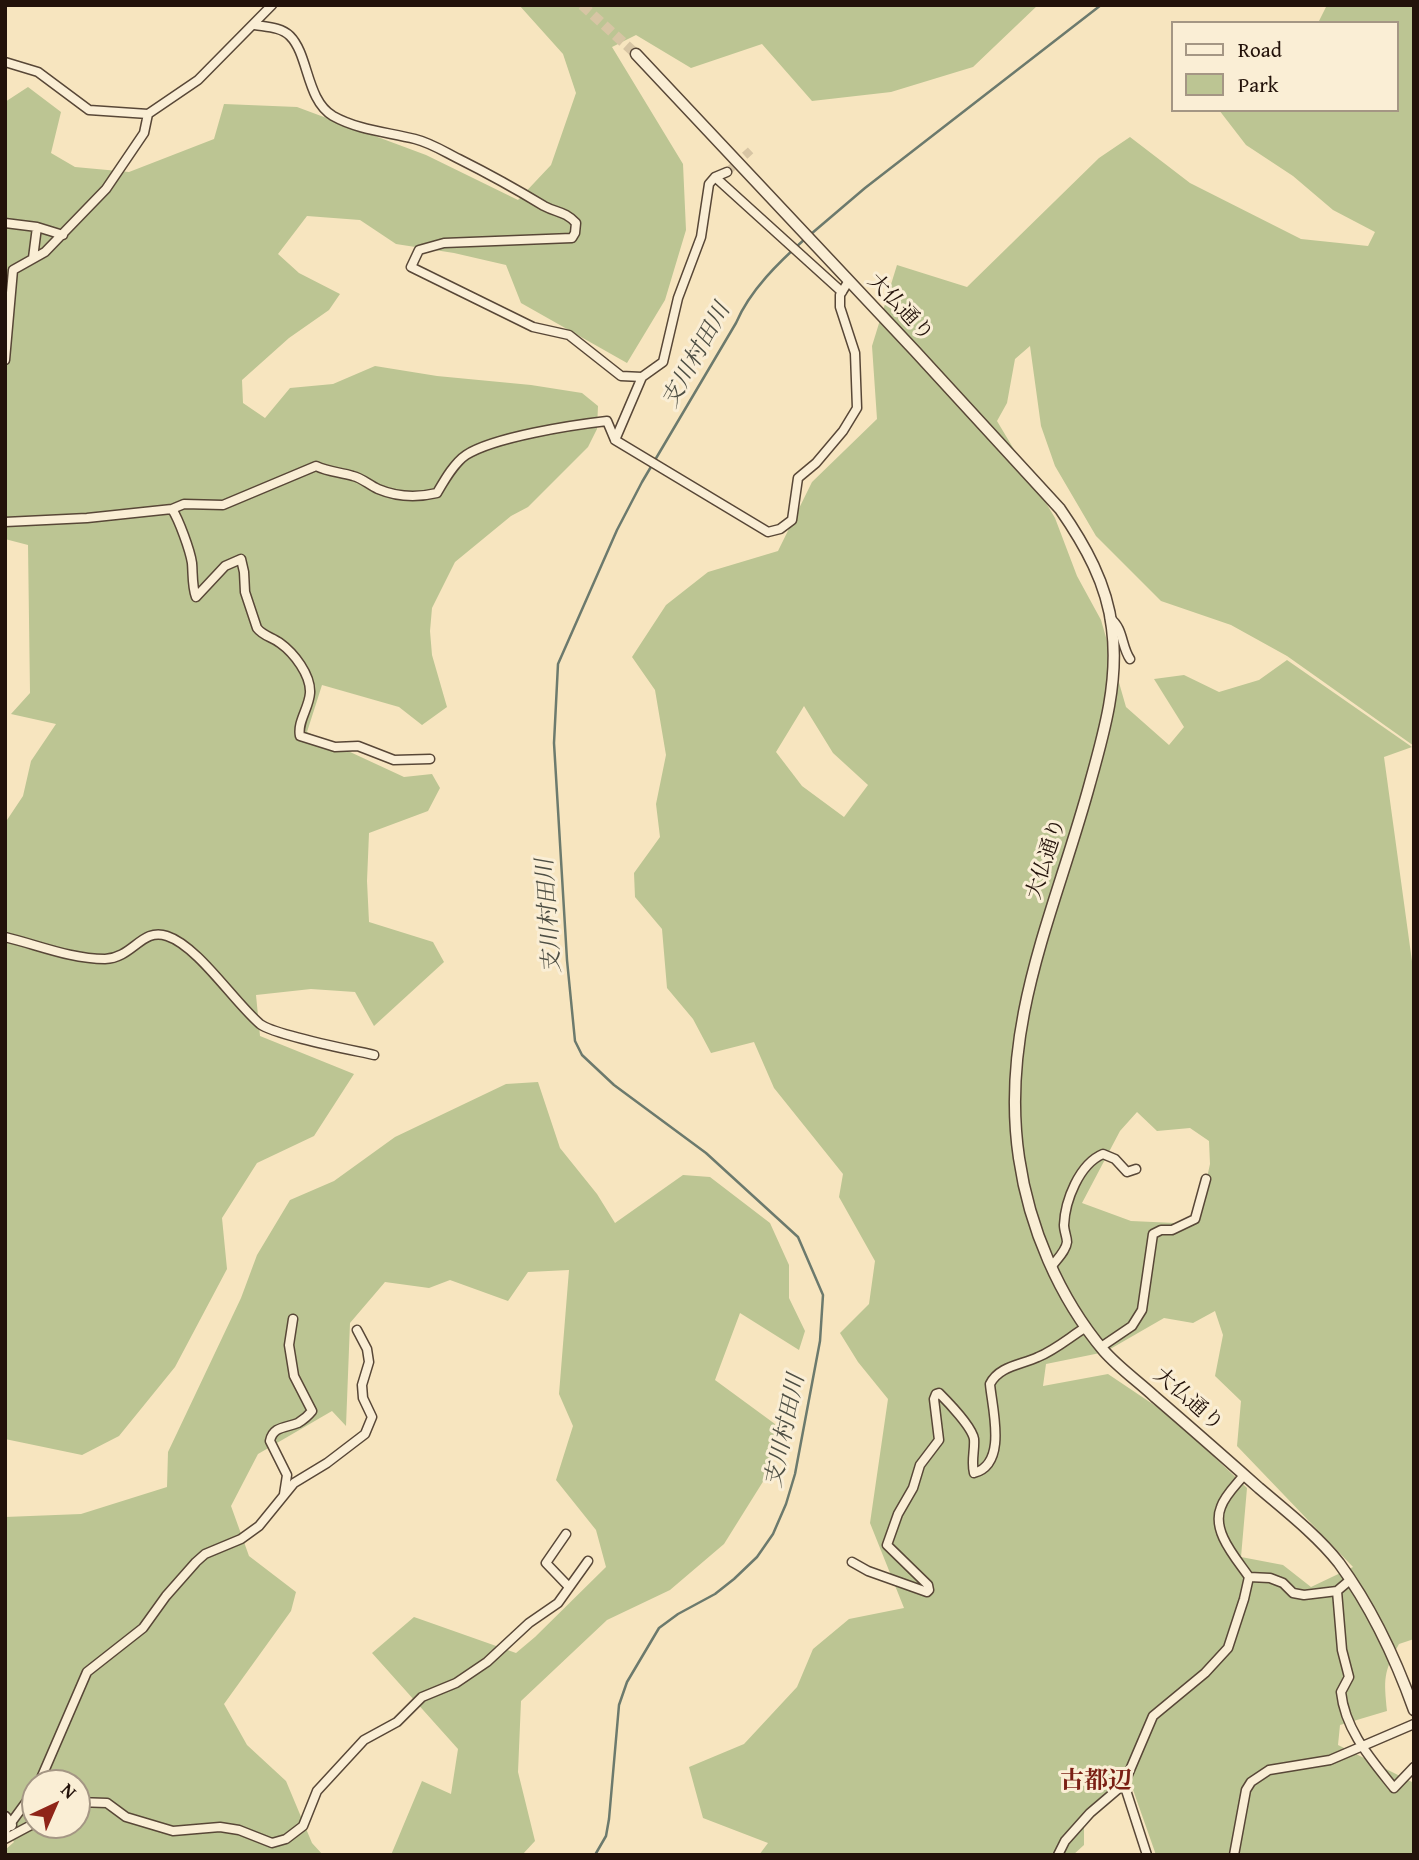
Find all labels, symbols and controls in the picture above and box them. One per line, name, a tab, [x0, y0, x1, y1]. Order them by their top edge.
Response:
legend	[1170, 21, 1398, 112]
text: Road	[1238, 34, 1282, 65]
text: Park	[1238, 69, 1279, 100]
street label: 大仏通り	[862, 269, 938, 347]
water label: 支川村田川	[657, 299, 737, 413]
street label: 大仏通り	[1022, 815, 1072, 903]
water label: 支川村田川	[532, 858, 568, 974]
street label: 大仏通り	[1148, 1363, 1228, 1437]
water label: 支川村田川	[761, 1372, 811, 1490]
district label: 古都辺	[1060, 1768, 1132, 1796]
north arrow	[21, 1769, 91, 1839]
text: N	[55, 1776, 83, 1805]

